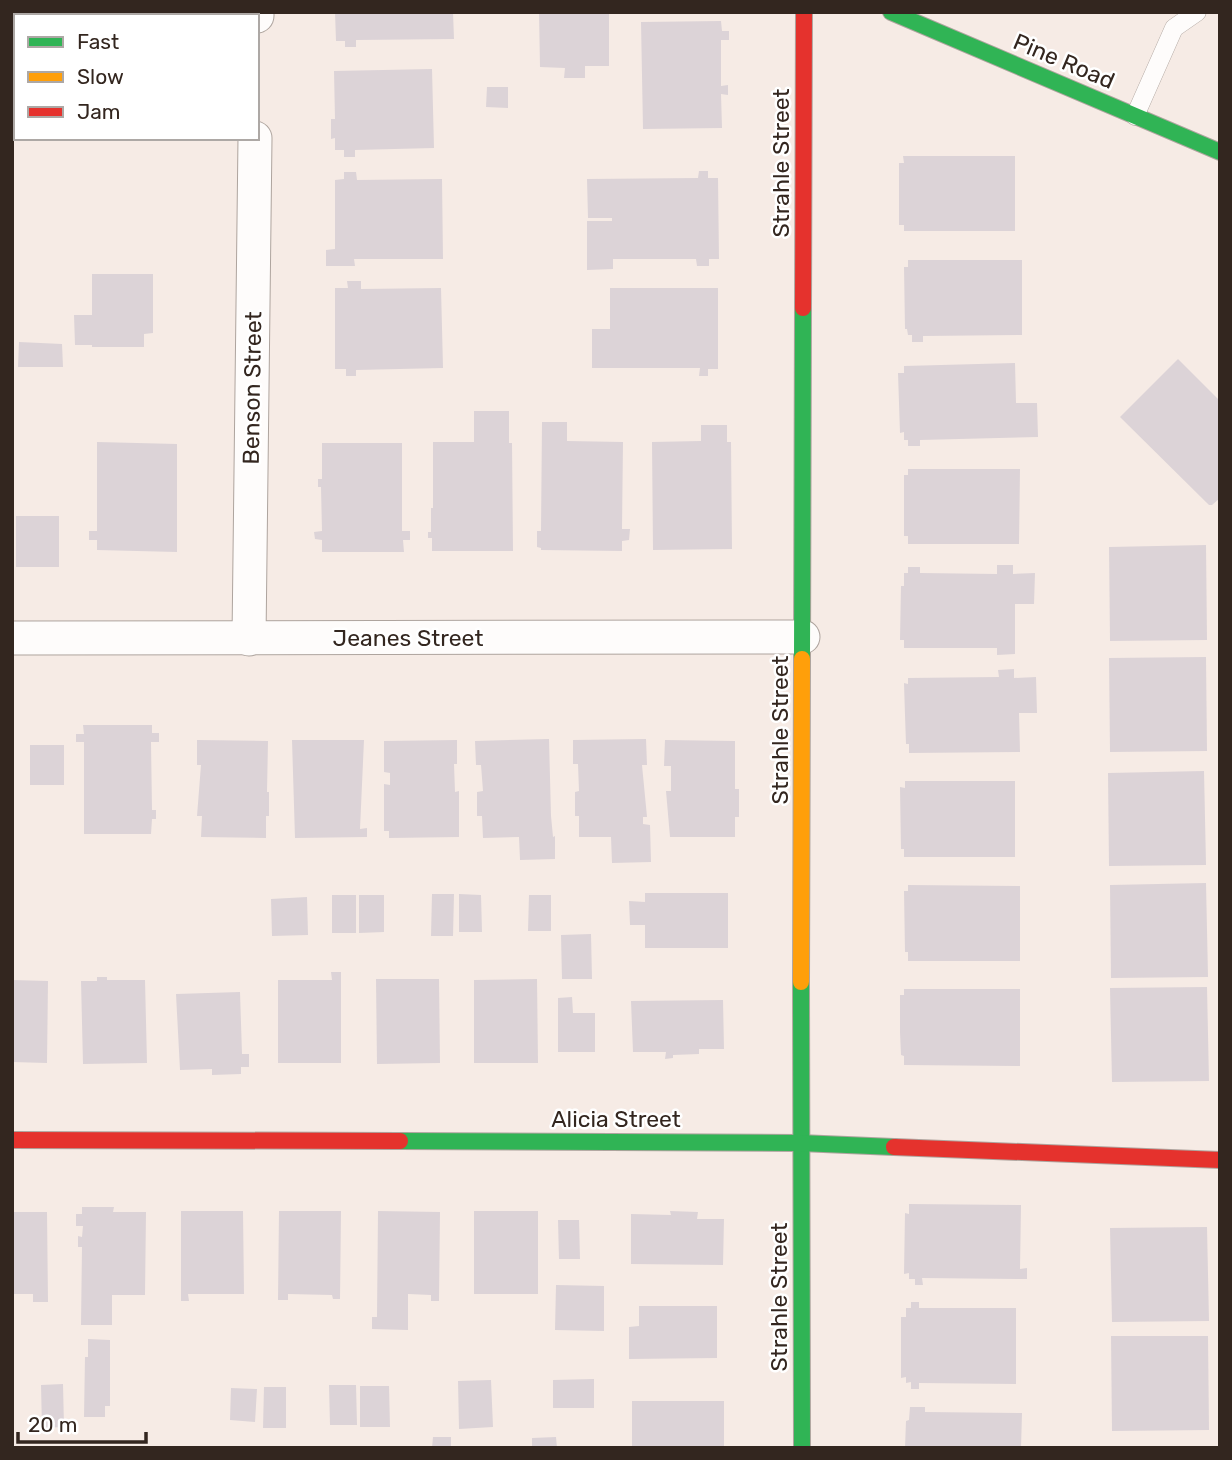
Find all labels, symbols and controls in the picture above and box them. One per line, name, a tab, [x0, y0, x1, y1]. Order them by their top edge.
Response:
legend	[14, 14, 259, 140]
street label: Pine Road	[1009, 27, 1119, 95]
text: Fast	[77, 29, 119, 54]
text: Slow	[77, 64, 124, 89]
street label: Strahle Street	[767, 88, 795, 238]
text: Jam	[77, 99, 121, 124]
street label: Benson Street	[237, 311, 267, 465]
street label: Jeanes Street	[333, 624, 483, 652]
street label: Strahle Street	[766, 655, 794, 805]
street label: Alicia Street	[551, 1105, 681, 1133]
street label: Strahle Street	[765, 1222, 793, 1372]
scale bar	[18, 1400, 145, 1444]
text: 20 m	[28, 1412, 77, 1437]

